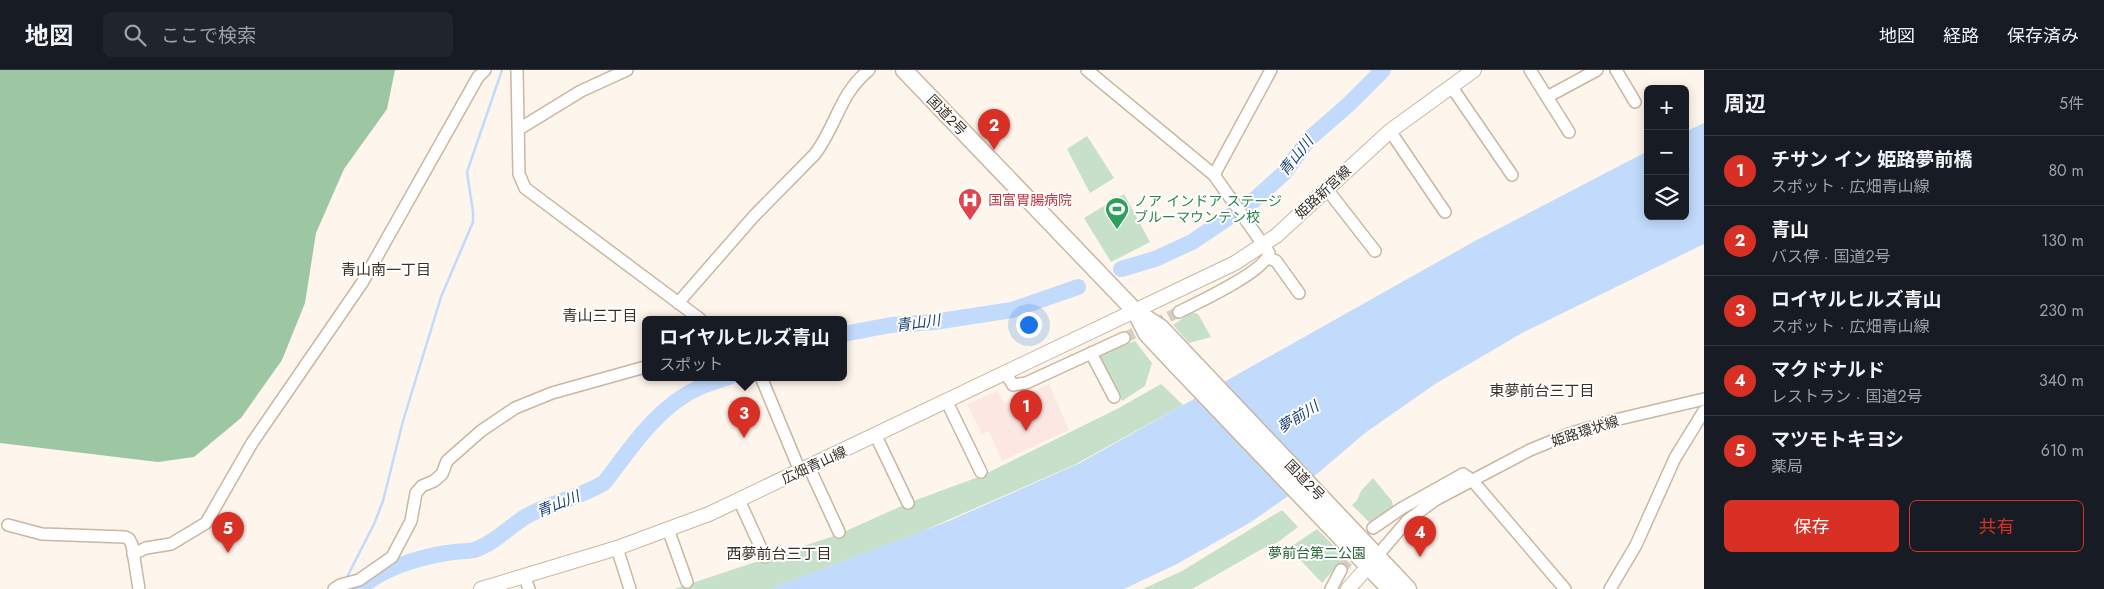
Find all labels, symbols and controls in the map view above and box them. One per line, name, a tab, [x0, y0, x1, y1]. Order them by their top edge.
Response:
search box	[103, 12, 453, 57]
text: 地図	[25, 18, 73, 53]
icon: search	[121, 21, 149, 49]
text: ここで検索	[161, 22, 256, 49]
text: 地図	[1879, 23, 1915, 49]
text: 経路	[1943, 23, 1979, 49]
text: 保存済み	[2007, 23, 2079, 49]
map controls	[1644, 85, 1689, 220]
button: +	[1644, 85, 1689, 130]
text: 周辺	[1724, 89, 1766, 119]
street label: 国道2号	[922, 90, 972, 140]
text: 5件	[2059, 92, 2084, 115]
pin: 2	[978, 109, 1010, 150]
water label: 青山川	[1273, 130, 1320, 180]
button: −	[1644, 130, 1689, 175]
text: チサン イン 姫路夢前橋	[1771, 146, 1972, 173]
text: 1	[1736, 159, 1744, 182]
text: 80 m	[2048, 159, 2084, 182]
street label: 姫路新宮線	[1291, 161, 1355, 223]
button: layers	[1644, 175, 1689, 220]
text: スポット · 広畑青山線	[1771, 175, 1929, 198]
hospital icon: 国富胃腸病院	[957, 187, 983, 221]
place label: 国富胃腸病院	[988, 190, 1072, 210]
place label: ノア インドア ステージ ブルーマウンテン校	[1134, 191, 1282, 227]
sports icon: ノア インドア ステージ ブルーマウンテン校	[1104, 196, 1130, 230]
text: 青山	[1771, 216, 1809, 243]
text: 2	[1735, 229, 1745, 252]
text: 130 m	[2041, 229, 2084, 252]
text: バス停 · 国道2号	[1771, 245, 1891, 268]
district label: 青山南一丁目	[341, 259, 431, 281]
text: ロイヤルヒルズ青山	[1771, 286, 1941, 313]
text: 3	[1735, 299, 1745, 322]
text: 230 m	[2039, 299, 2084, 322]
district label: 青山三丁目	[562, 305, 638, 327]
water label: 青山川	[894, 309, 944, 337]
your location	[1016, 312, 1042, 338]
text: スポット · 広畑青山線	[1771, 315, 1929, 338]
popup	[642, 316, 847, 381]
text: ロイヤルヒルズ青山	[659, 324, 830, 351]
text: スポット	[659, 353, 723, 376]
text: マクドナルド	[1771, 356, 1885, 383]
text: 4	[1734, 369, 1746, 392]
text: 340 m	[2039, 369, 2084, 392]
district label: 東夢前台三丁目	[1489, 380, 1595, 402]
text: レストラン · 国道2号	[1771, 385, 1923, 408]
pin: 1	[1010, 390, 1042, 431]
water label: 夢前川	[1273, 395, 1325, 438]
pin: 3	[728, 397, 760, 438]
street label: 姫路環状線	[1549, 411, 1621, 451]
text: マツモトキヨシ	[1771, 426, 1904, 453]
text: 5	[1735, 439, 1745, 462]
text: 610 m	[2041, 439, 2084, 462]
street label: 広畑青山線	[778, 441, 850, 489]
street label: 国道2号	[1280, 455, 1330, 505]
text: 薬局	[1771, 455, 1803, 478]
water label: 青山川	[533, 485, 585, 523]
button: 保存	[1724, 500, 1899, 552]
button: 共有	[1909, 500, 2084, 552]
pin: 5	[212, 512, 244, 553]
pin: 4	[1404, 516, 1436, 557]
district label: 西夢前台三丁目	[726, 543, 832, 565]
park label: 夢前台第二公園	[1268, 543, 1366, 563]

